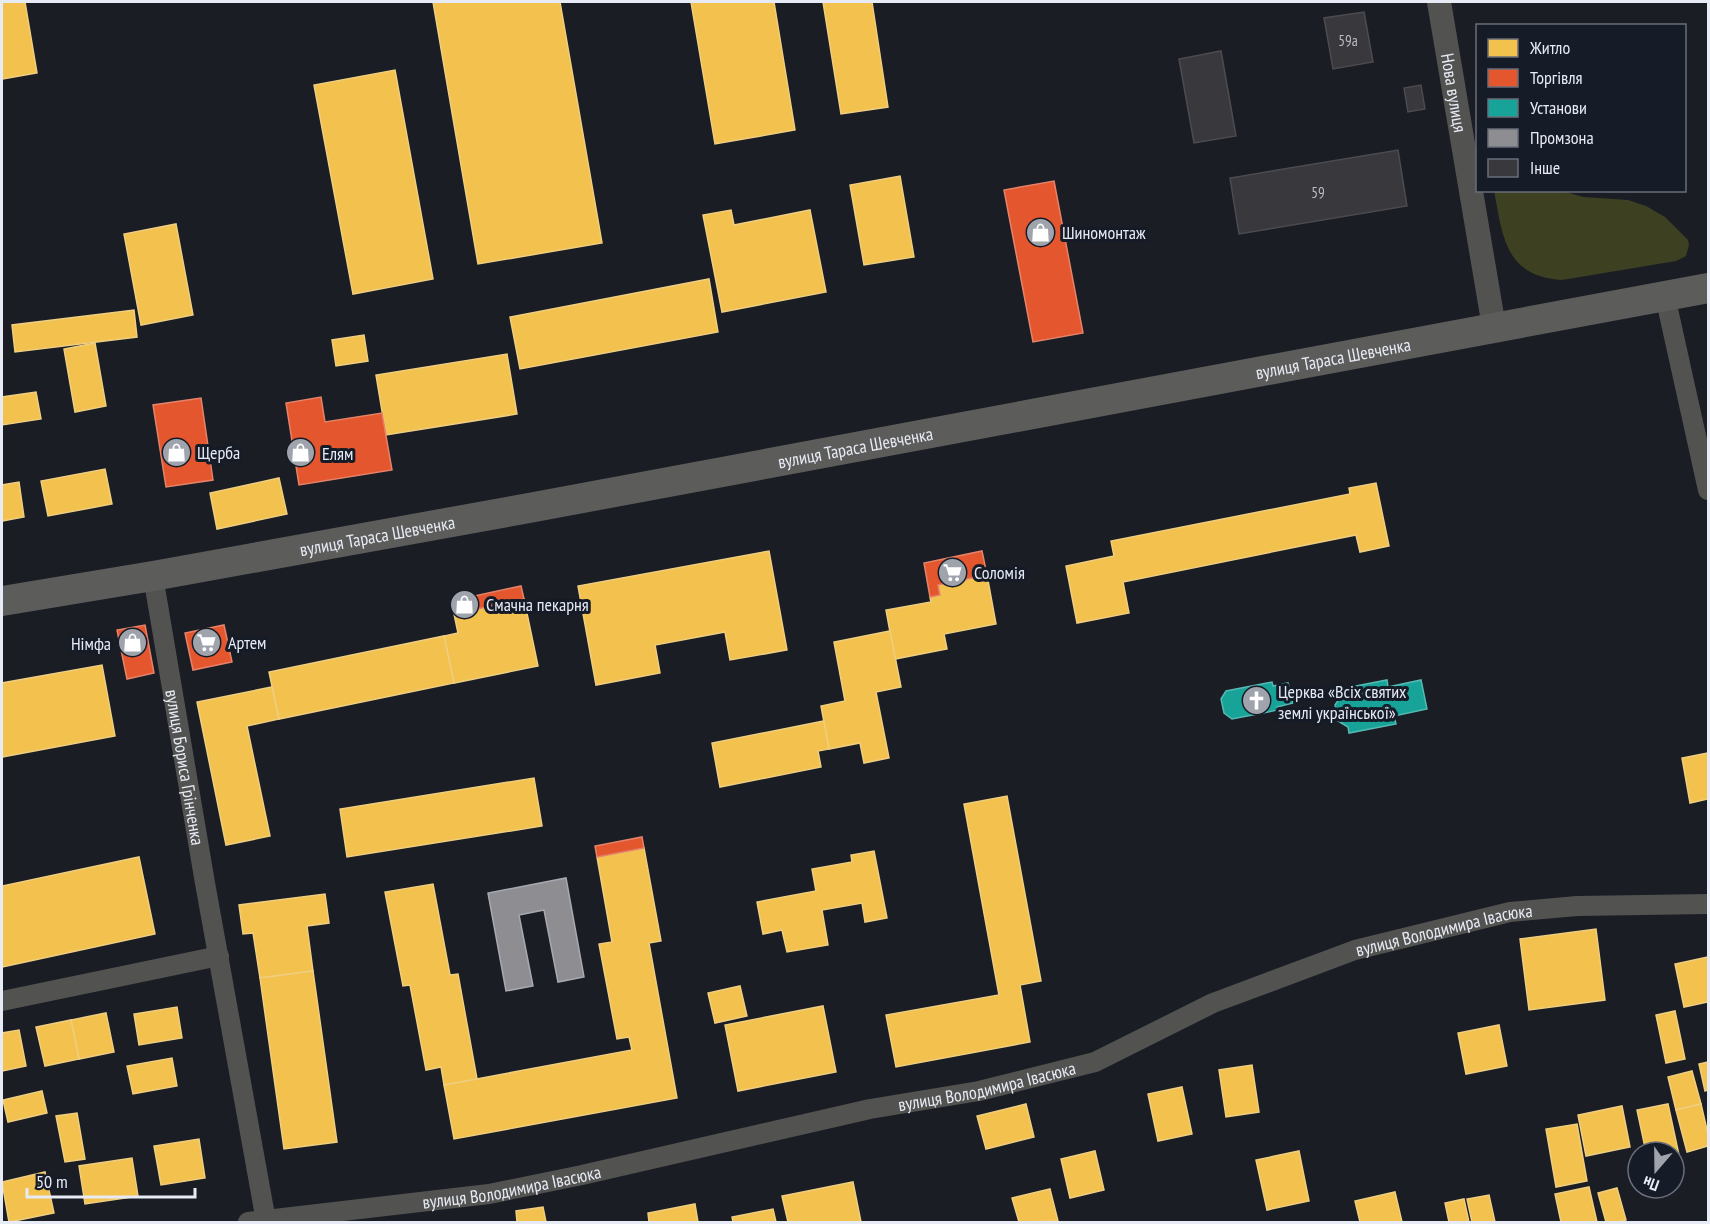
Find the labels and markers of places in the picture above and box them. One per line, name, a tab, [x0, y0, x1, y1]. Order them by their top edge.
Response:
shop icon: Шиномонтаж	[1025, 216, 1057, 248]
place label: Шиномонтаж	[1062, 221, 1146, 244]
shop icon: Щерба	[160, 436, 192, 468]
shop icon: Елям	[285, 437, 317, 469]
place label: Щерба	[197, 441, 240, 464]
place label: Елям	[322, 442, 353, 465]
supermarket icon: Соломiя	[937, 556, 969, 588]
place label: Соломiя	[974, 561, 1025, 584]
shop icon: Смачна пекарня	[449, 588, 481, 620]
place label: Смачна пекарня	[486, 593, 589, 616]
supermarket icon: Артем	[191, 626, 223, 658]
shop icon: Німфа	[116, 627, 148, 659]
place label: Артем	[228, 631, 267, 654]
place label: Німфа	[71, 632, 111, 655]
place label: Церква «Всіх святих землі української»	[1278, 680, 1407, 724]
church icon: Церква «Всіх святих землі української»	[1241, 685, 1273, 717]

